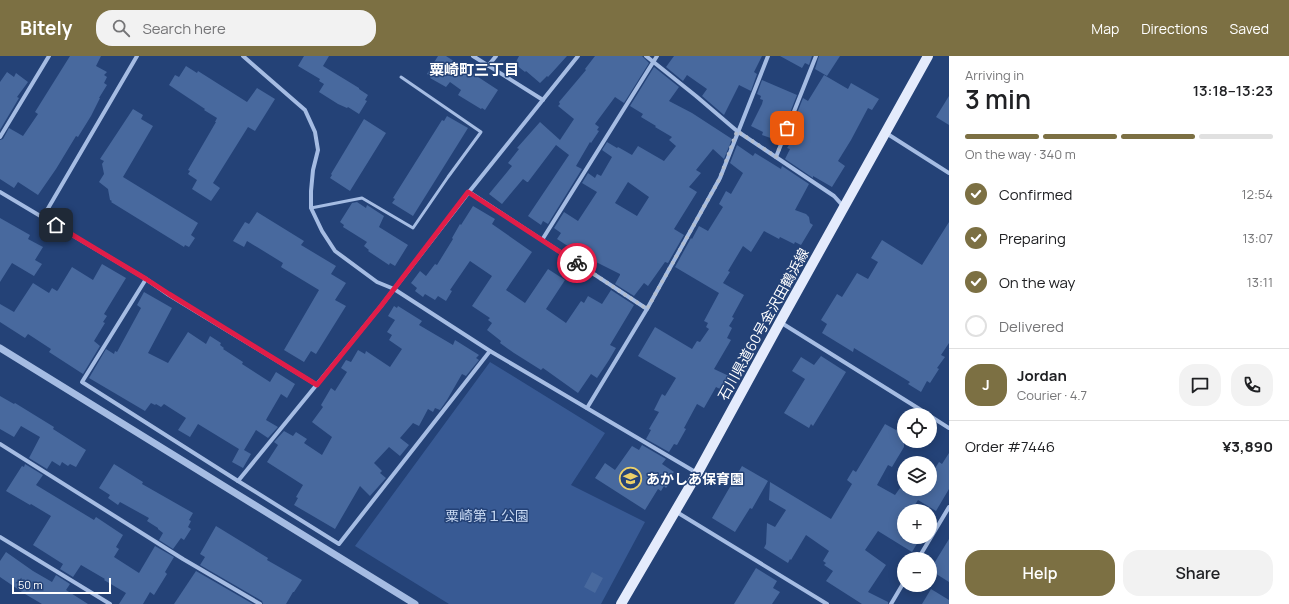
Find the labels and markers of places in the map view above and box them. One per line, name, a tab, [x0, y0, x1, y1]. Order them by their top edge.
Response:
pin	[770, 111, 804, 145]
pin	[39, 208, 73, 242]
school or university icon: あかしあ保育園	[617, 465, 643, 491]
place label: あかしあ保育園	[646, 469, 744, 488]

